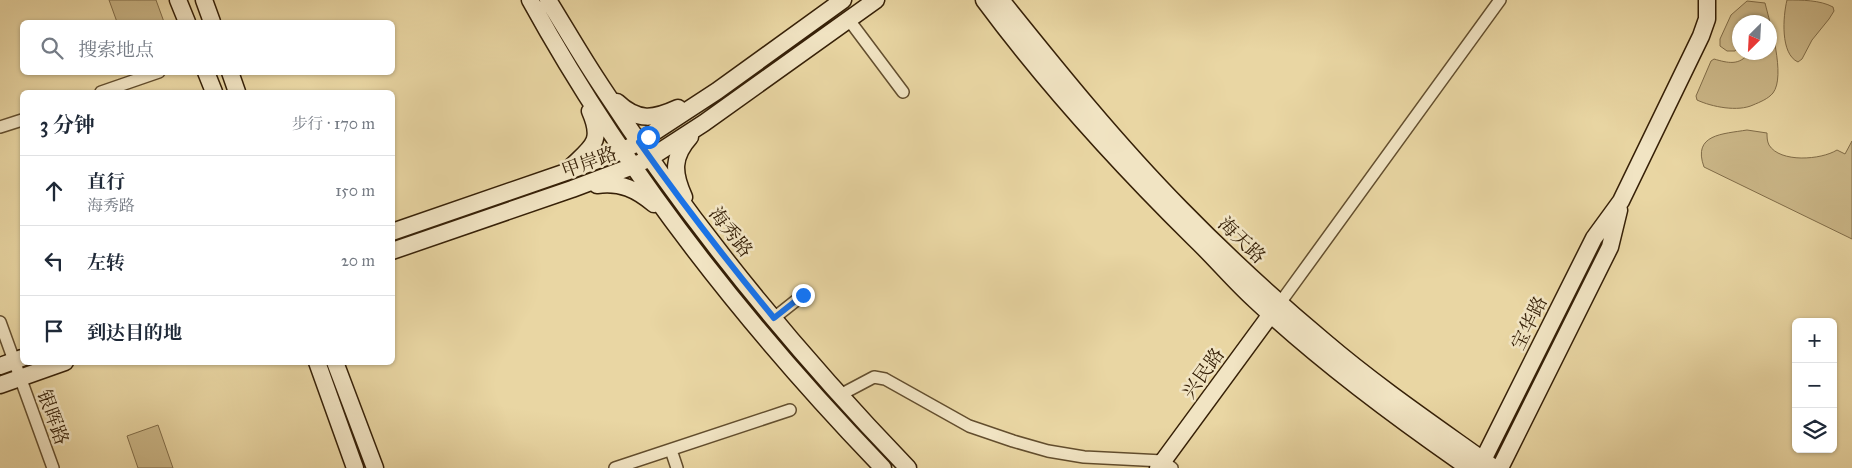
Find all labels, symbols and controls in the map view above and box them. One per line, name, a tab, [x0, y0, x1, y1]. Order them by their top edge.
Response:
north arrow	[1732, 15, 1777, 60]
search box	[20, 20, 395, 75]
icon: search	[38, 34, 66, 62]
text: 搜索地点	[78, 38, 154, 61]
text: 3 分钟	[40, 112, 95, 138]
text: 步行 · 170 m	[292, 114, 375, 133]
route start	[637, 126, 660, 149]
street label: 甲岸路	[558, 141, 620, 183]
text: 直行	[87, 170, 125, 193]
icon: ahead	[40, 177, 68, 205]
text: 150 m	[335, 181, 375, 200]
text: 海秀路	[87, 196, 135, 215]
street label: 海秀路	[704, 202, 758, 262]
street label: 海天路	[1214, 212, 1270, 268]
icon: left	[40, 247, 68, 275]
text: 左转	[87, 251, 125, 274]
text: 20 m	[341, 251, 375, 270]
route end	[792, 284, 815, 307]
street label: 宝华路	[1506, 292, 1552, 354]
icon: arrive	[40, 317, 68, 345]
map controls	[1792, 318, 1837, 453]
button: +	[1792, 318, 1837, 363]
text: 到达目的地	[87, 321, 182, 344]
street label: 兴民路	[1177, 343, 1229, 403]
button: −	[1792, 363, 1837, 408]
street label: 银晖路	[32, 386, 74, 448]
button: layers	[1792, 408, 1837, 453]

